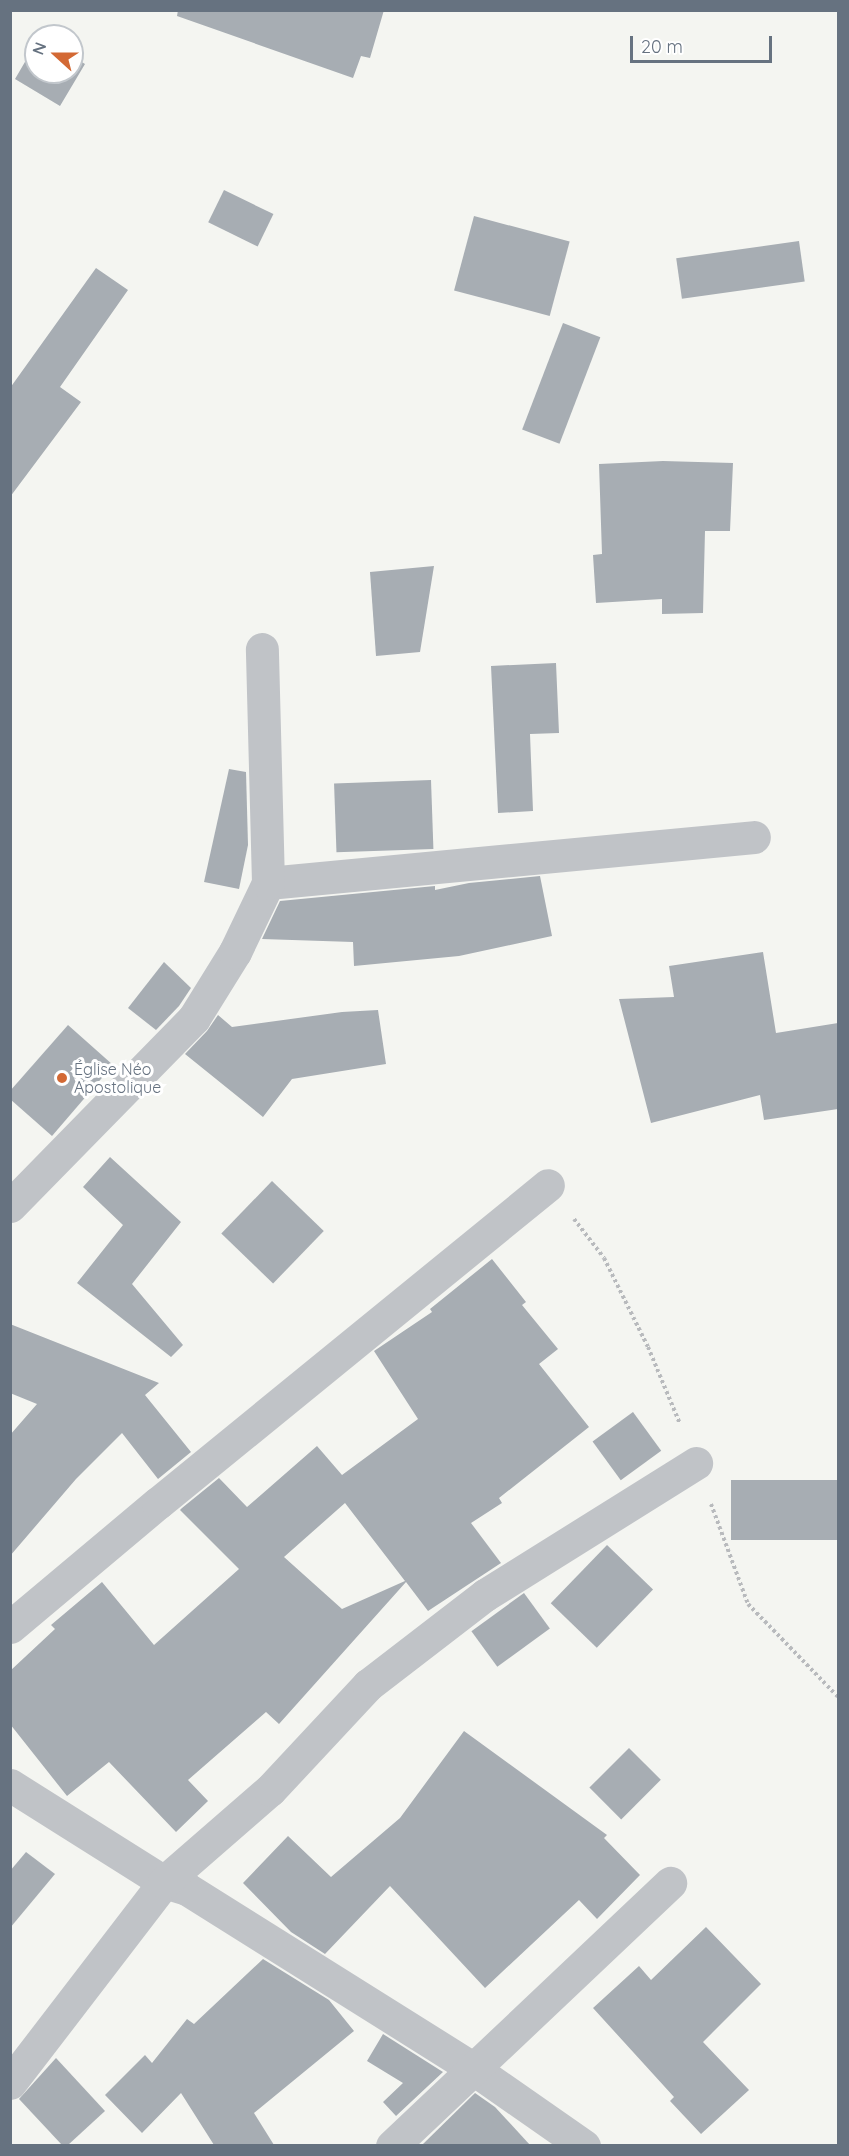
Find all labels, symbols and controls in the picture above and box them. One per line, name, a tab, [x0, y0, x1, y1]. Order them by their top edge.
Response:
north arrow	[24, 24, 84, 84]
scale bar	[633, 24, 776, 62]
text: 20 m	[641, 35, 683, 58]
text: N	[28, 39, 51, 57]
place label: Église Néo Apostolique	[74, 1059, 161, 1097]
marker: Église Néo Apostolique	[55, 1071, 69, 1085]

